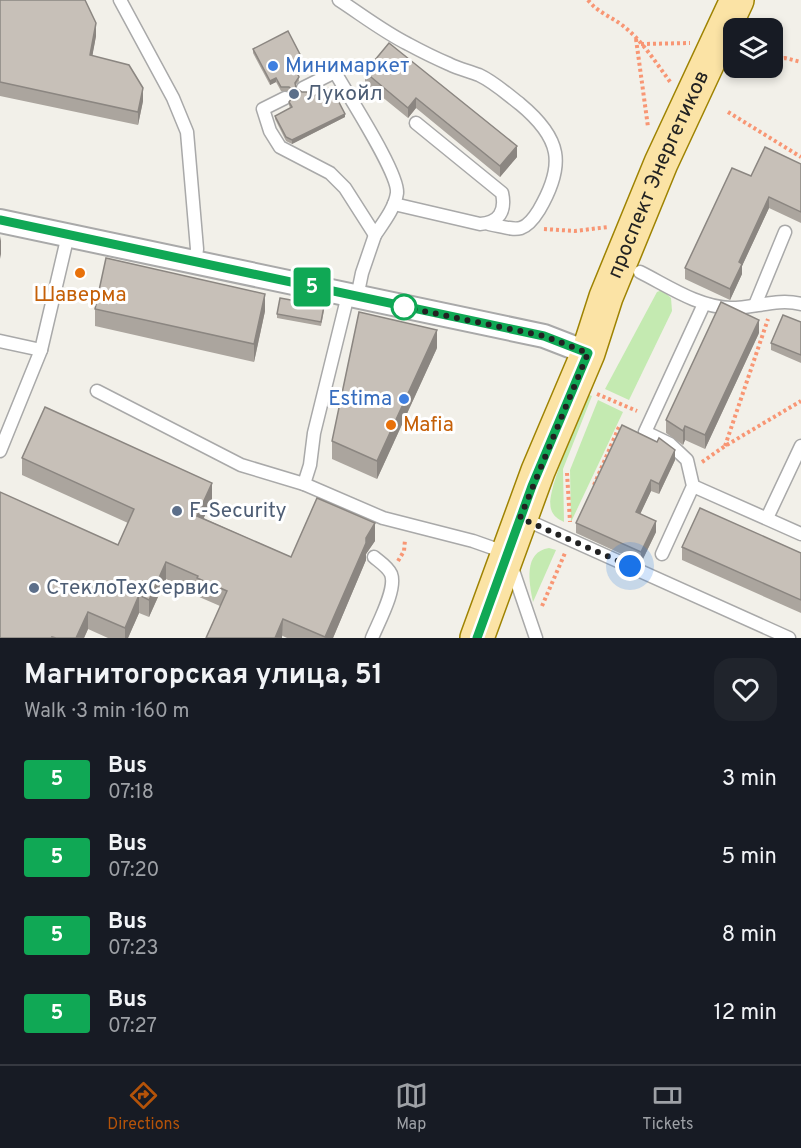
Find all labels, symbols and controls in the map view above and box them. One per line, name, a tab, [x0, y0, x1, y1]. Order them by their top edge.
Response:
map controls	[723, 18, 783, 78]
button: layers	[723, 18, 783, 78]
place label: Минимаркет	[285, 53, 409, 80]
marker: Минимаркет	[266, 59, 280, 73]
street label: проспект Энергетиков	[602, 66, 716, 283]
place label: Лукойл	[306, 81, 383, 108]
marker: Лукойл	[287, 87, 301, 101]
marker: Шаверма	[73, 266, 87, 280]
line badge: 5	[292, 268, 332, 306]
text: 5	[306, 274, 318, 301]
place label: Шаверма	[33, 282, 127, 309]
unlabelled marker	[391, 294, 417, 320]
place label: Estima	[328, 386, 392, 413]
marker: Estima	[397, 392, 411, 406]
place label: Mafia	[403, 412, 454, 439]
marker: Mafia	[384, 418, 398, 432]
place label: F-Security	[189, 498, 287, 525]
marker: F-Security	[170, 504, 184, 518]
your location	[615, 551, 645, 581]
place label: СтеклоТехСервис	[46, 575, 220, 602]
marker: СтеклоТехСервис	[27, 581, 41, 595]
text: Магнитогорская улица, 51	[24, 658, 383, 694]
button: heart	[714, 658, 777, 721]
text: Walk · 3 min · 160 m	[24, 699, 189, 725]
text: Bus	[108, 753, 147, 780]
text: 5	[51, 766, 63, 793]
text: 3 min	[722, 766, 777, 793]
text: 07:18	[108, 780, 154, 806]
text: Bus	[108, 831, 147, 858]
text: 5	[51, 844, 63, 871]
text: 5 min	[722, 844, 777, 871]
text: 07:20	[108, 858, 159, 884]
text: Bus	[108, 909, 147, 936]
text: 5	[51, 922, 63, 949]
text: 8 min	[722, 922, 777, 949]
text: 07:23	[108, 936, 159, 962]
text: Bus	[108, 987, 147, 1014]
text: 5	[51, 1000, 63, 1027]
text: 12 min	[714, 1000, 777, 1027]
text: 07:27	[108, 1014, 157, 1040]
tab: Directions	[107, 1079, 180, 1135]
tab: Map	[395, 1079, 428, 1135]
tab: Tickets	[642, 1079, 694, 1135]

